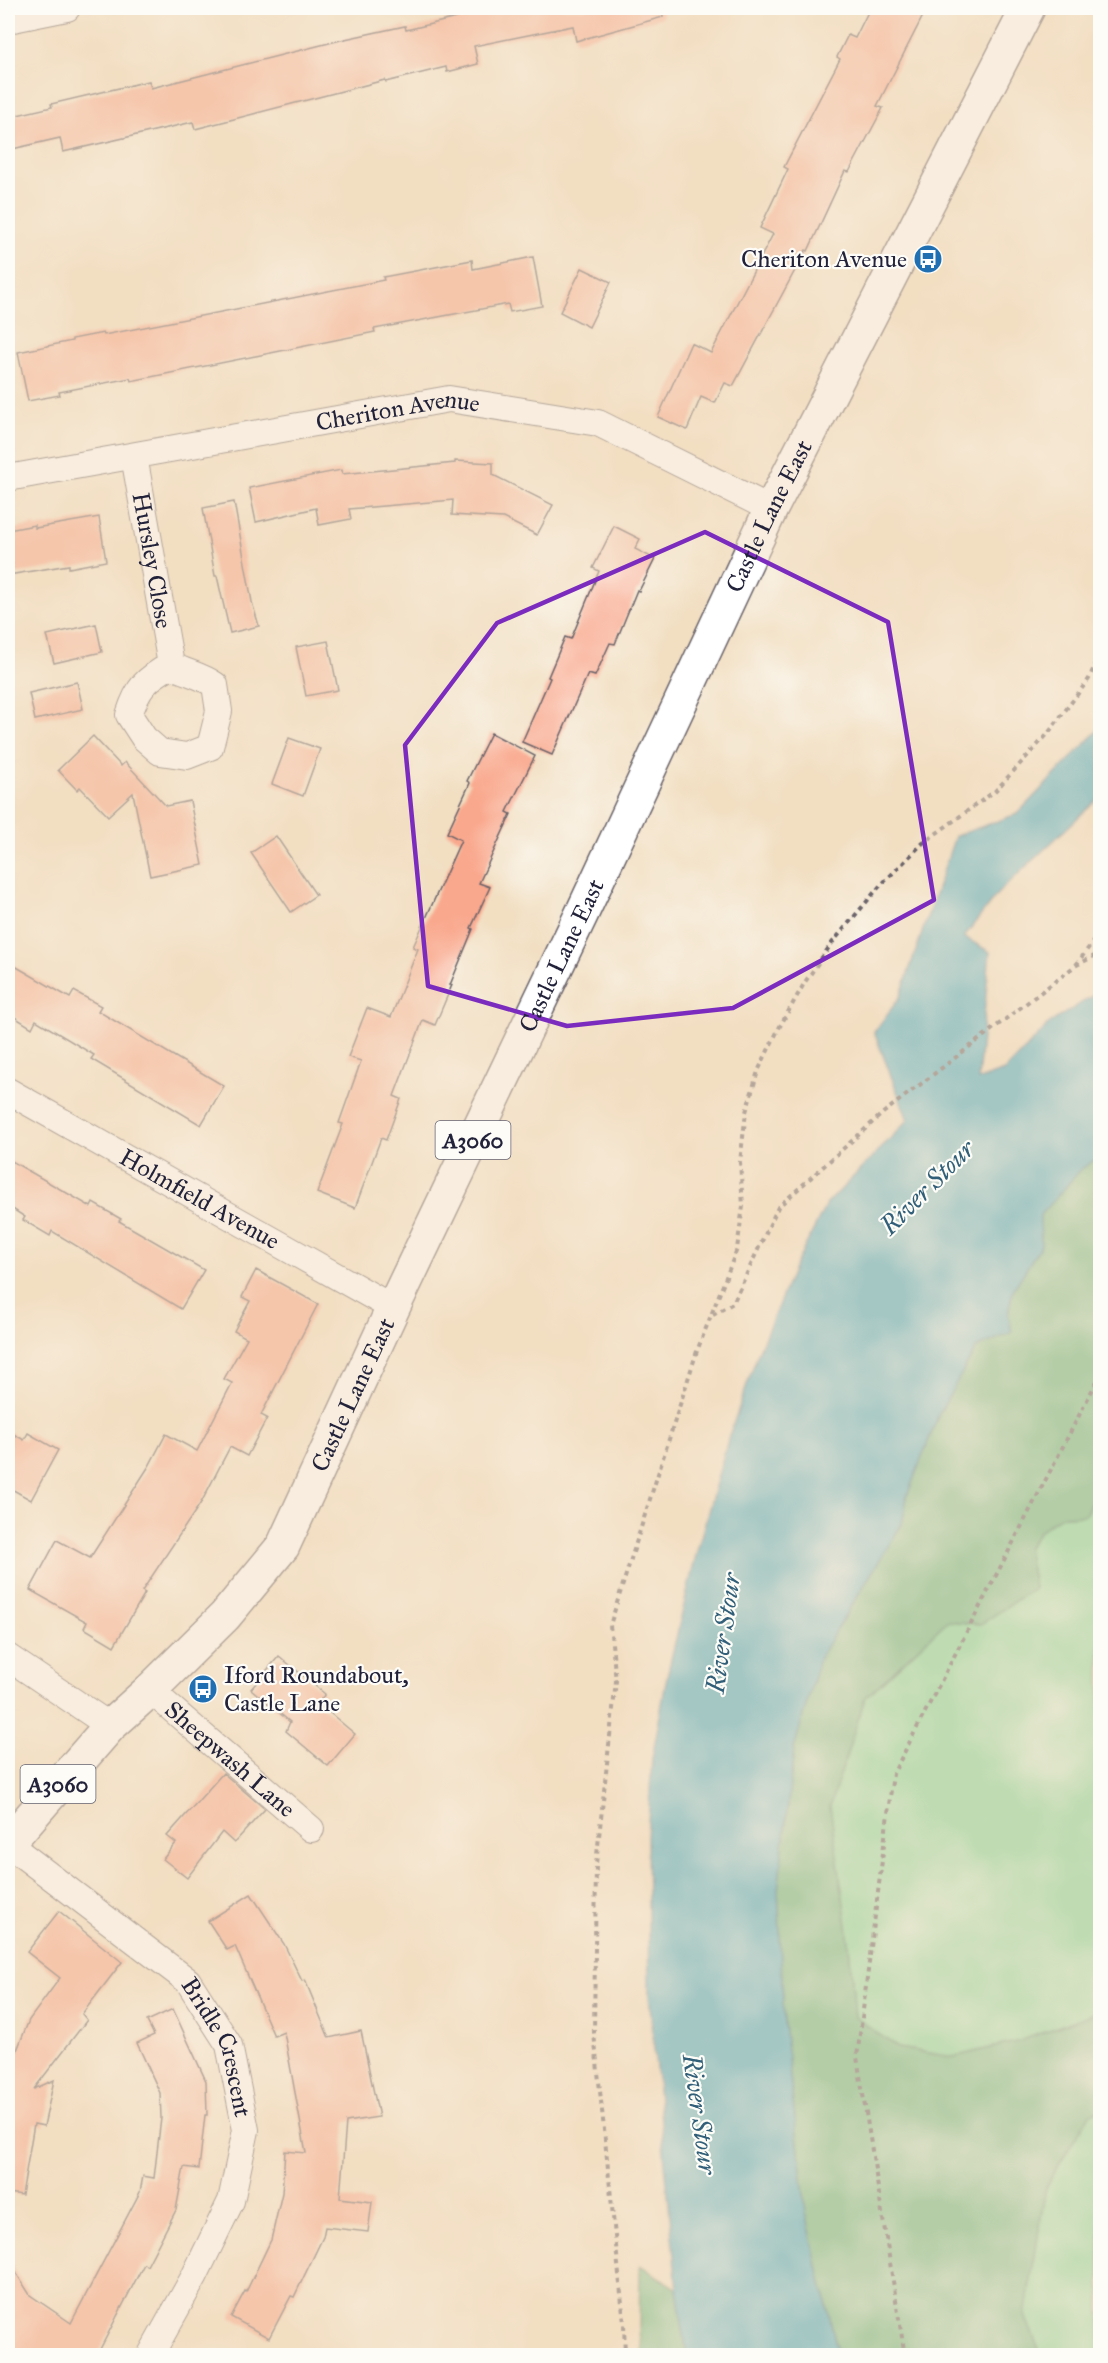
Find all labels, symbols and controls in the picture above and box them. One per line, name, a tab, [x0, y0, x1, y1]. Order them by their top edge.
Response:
bus stop icon: Cheriton Avenue	[912, 243, 944, 275]
place label: Cheriton Avenue	[741, 244, 907, 274]
street label: Cheriton Avenue	[313, 383, 482, 438]
street label: Castle Lane East	[719, 434, 819, 597]
street label: Hursley Close	[126, 490, 179, 631]
street label: Castle Lane East	[512, 874, 611, 1037]
road number: A3060	[436, 1121, 510, 1159]
water label: River Stour	[872, 1132, 982, 1242]
street label: Holmfield Avenue	[114, 1142, 285, 1256]
street label: Castle Lane East	[304, 1313, 402, 1476]
water label: River Stour	[699, 1570, 747, 1696]
place label: Iford Roundabout, Castle Lane	[224, 1660, 409, 1718]
bus stop icon: Iford Roundabout, Castle Lane	[187, 1673, 219, 1705]
street label: Sheepwash Lane	[159, 1695, 302, 1824]
road number: A3060	[20, 1765, 96, 1803]
street label: Bridle Crescent	[175, 1972, 258, 2120]
water label: River Stour	[676, 2051, 724, 2177]

